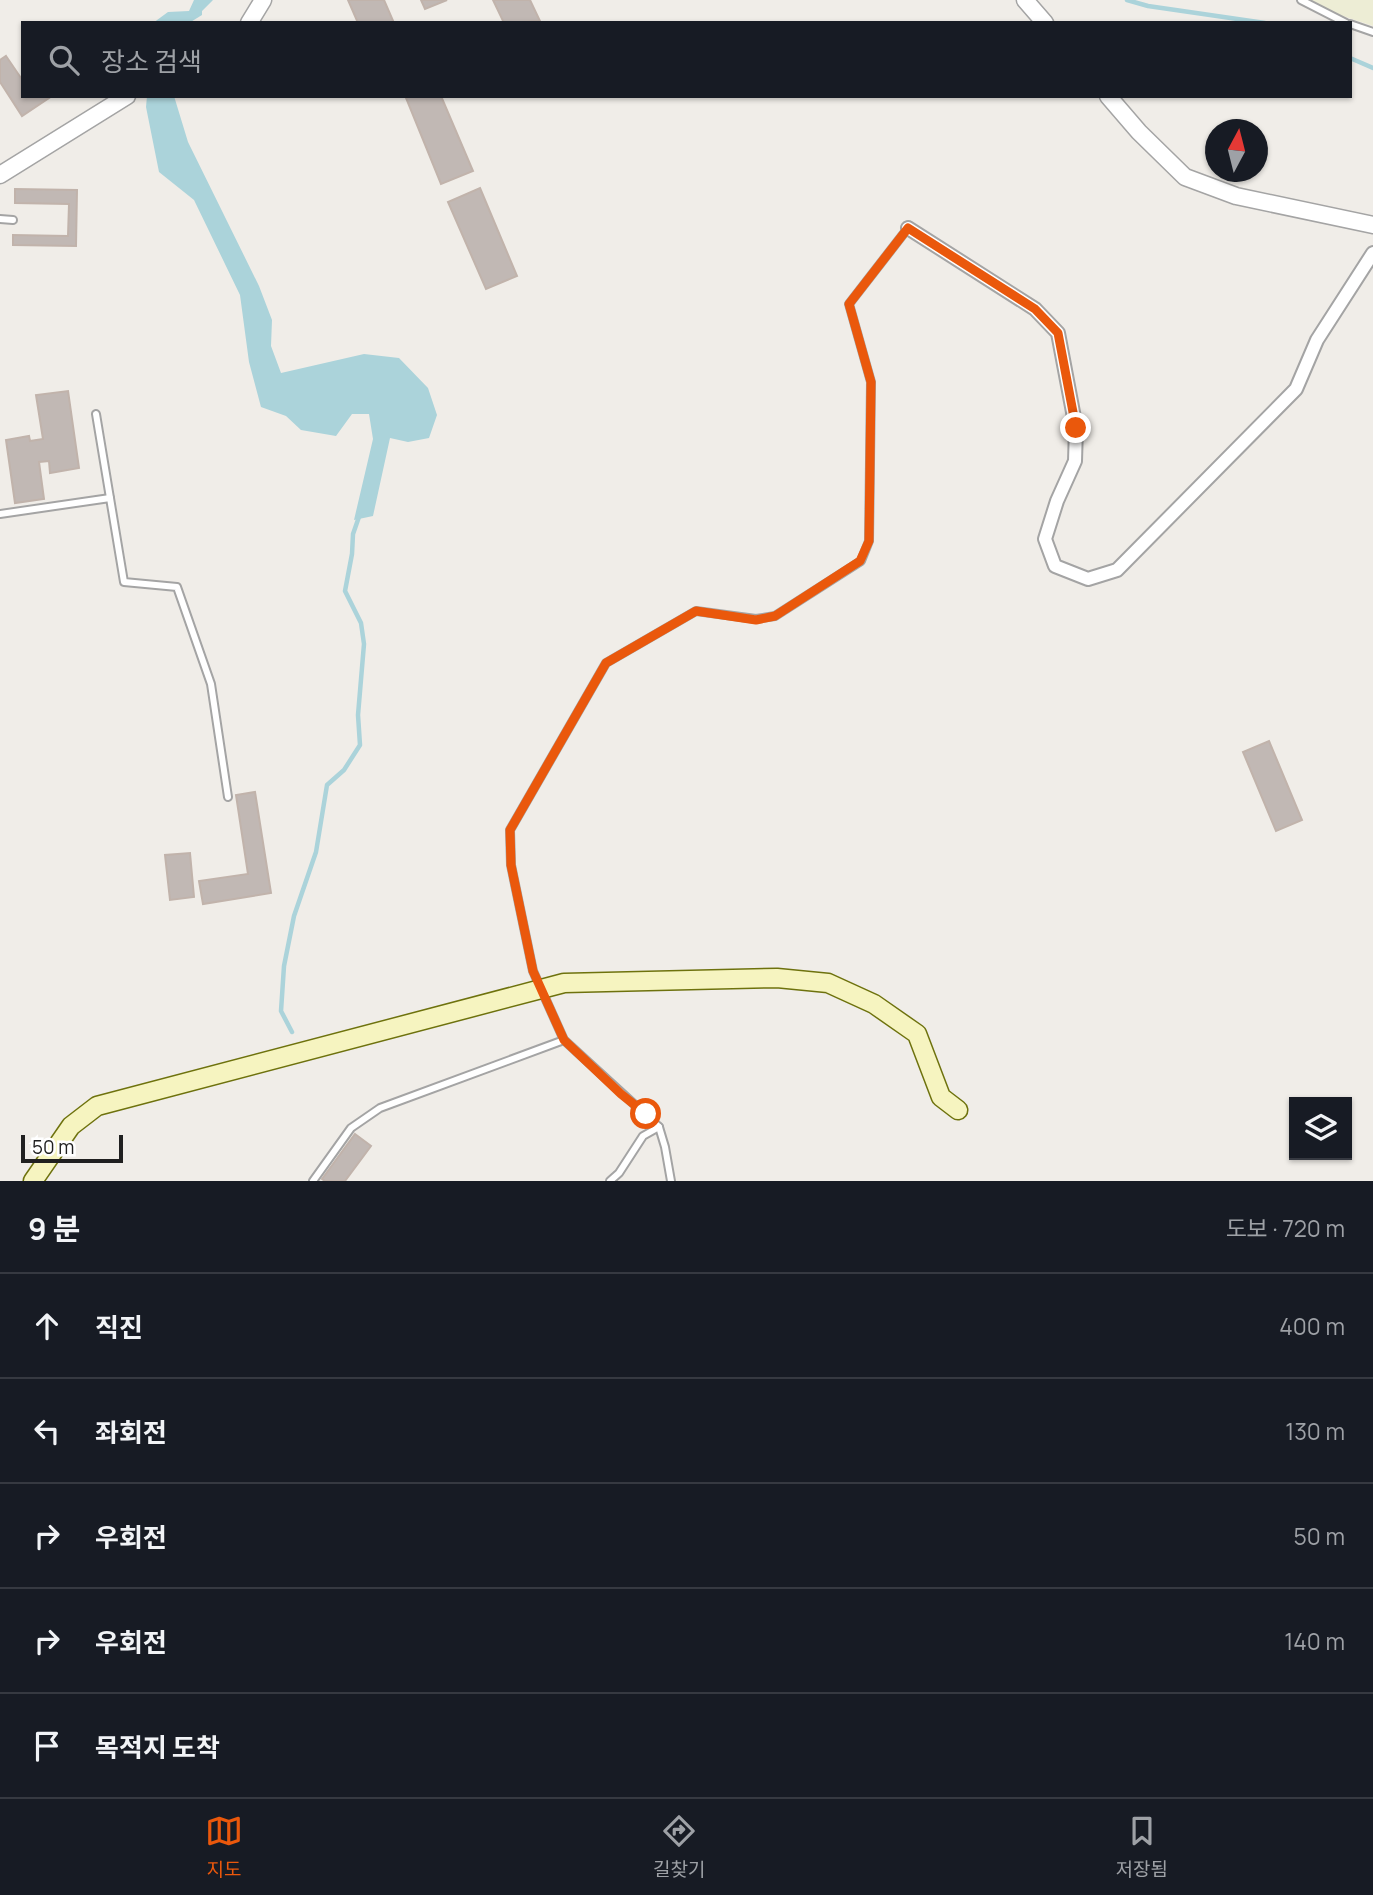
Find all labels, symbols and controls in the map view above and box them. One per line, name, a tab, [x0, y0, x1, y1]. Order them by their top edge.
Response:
search box	[21, 21, 1352, 98]
icon: search	[45, 41, 83, 79]
text: 장소 검색	[101, 43, 202, 79]
north arrow	[1205, 119, 1268, 182]
route end	[1060, 412, 1091, 443]
map controls	[1289, 1097, 1352, 1160]
button: layers	[1289, 1097, 1352, 1160]
route start	[630, 1098, 661, 1129]
scale bar	[21, 1132, 122, 1164]
text: 50 m	[32, 1134, 74, 1160]
text: 9 분	[28, 1208, 80, 1249]
text: 도보 · 720 m	[1225, 1212, 1345, 1244]
icon: ahead	[28, 1307, 66, 1345]
text: 직진	[95, 1309, 143, 1345]
text: 400 m	[1279, 1310, 1345, 1342]
icon: left	[28, 1412, 66, 1450]
text: 좌회전	[95, 1414, 167, 1450]
text: 130 m	[1285, 1415, 1345, 1447]
icon: right	[28, 1517, 66, 1555]
text: 우회전	[95, 1519, 167, 1555]
text: 50 m	[1294, 1520, 1345, 1552]
icon: right	[28, 1622, 66, 1660]
text: 우회전	[95, 1624, 167, 1660]
text: 140 m	[1284, 1625, 1345, 1657]
icon: arrive	[28, 1727, 66, 1765]
text: 목적지 도착	[95, 1729, 220, 1765]
tab: 지도	[205, 1812, 243, 1882]
tab: 길찾기	[653, 1812, 706, 1882]
tab: 저장됨	[1116, 1812, 1168, 1882]

